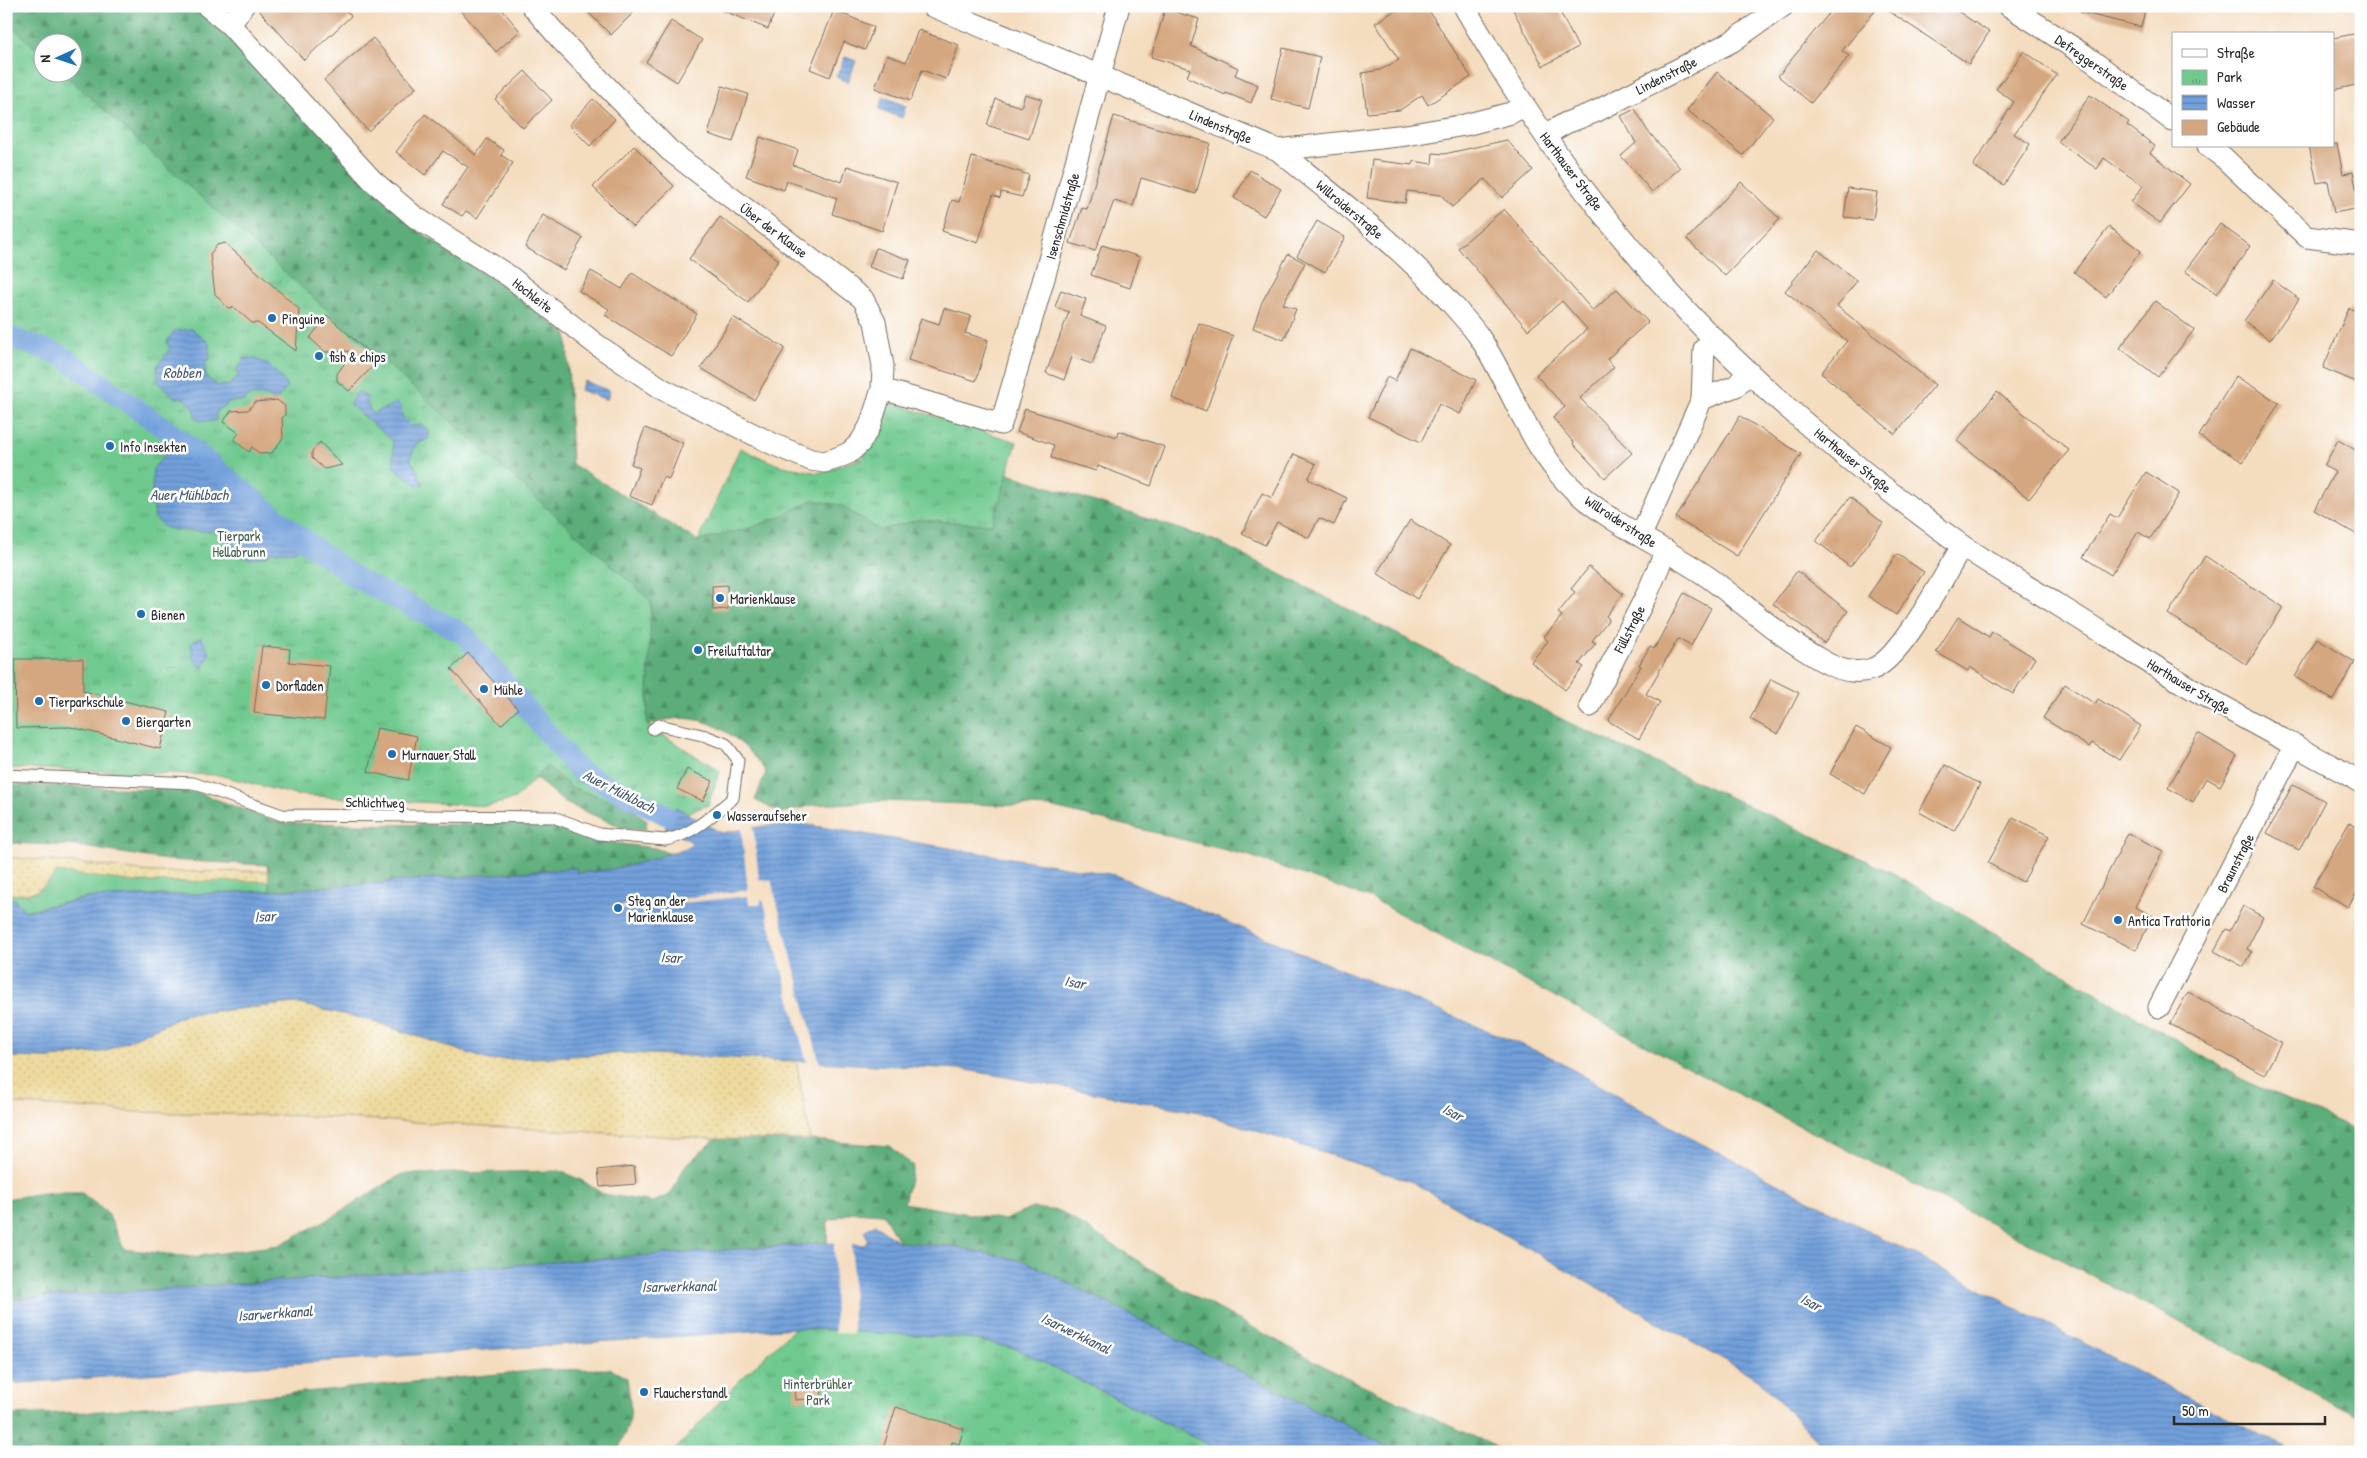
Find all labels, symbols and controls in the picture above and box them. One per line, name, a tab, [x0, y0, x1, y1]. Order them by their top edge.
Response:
street label: Defreggerstraße	[2051, 30, 2133, 95]
north arrow	[32, 32, 82, 82]
legend	[2172, 32, 2334, 148]
text: Straße	[2217, 42, 2255, 63]
street label: Lindenstraße	[1632, 51, 1701, 99]
text: N	[35, 54, 54, 63]
text: Park	[2217, 66, 2242, 87]
text: Wasser	[2217, 92, 2256, 113]
street label: Lindenstraße	[1186, 104, 1256, 149]
text: Gebäude	[2217, 116, 2260, 137]
street label: Harthauser Straße	[1535, 128, 1608, 215]
street label: Isenschmidstraße	[1041, 170, 1085, 262]
street label: Willroiderstraße	[1312, 175, 1388, 244]
street label: Über der Klause	[736, 198, 812, 262]
street label: Hochleite	[509, 273, 557, 317]
place label: Pinguine	[282, 309, 325, 329]
marker: Pinguine	[266, 312, 278, 324]
place label: fish & chips	[329, 347, 386, 367]
marker: fish & chips	[313, 350, 325, 362]
water label: Robben	[163, 362, 202, 383]
street label: Harthauser Straße	[1810, 423, 1896, 498]
place label: Info Insekten	[120, 437, 187, 456]
marker: Info Insekten	[104, 440, 116, 452]
water label: Auer Mühlbach	[150, 484, 230, 505]
street label: Willroiderstraße	[1581, 491, 1661, 552]
park label: Tierpark Hellabrunn	[212, 526, 266, 561]
place label: Marienklause	[730, 589, 796, 608]
marker: Marienklause	[714, 592, 726, 604]
street label: Füllstraße	[1609, 602, 1650, 657]
place label: Bienen	[151, 605, 185, 624]
marker: Bienen	[135, 608, 147, 620]
place label: Freiluftaltar	[707, 641, 772, 660]
marker: Freiluftaltar	[692, 644, 704, 656]
street label: Harthauser Straße	[2143, 654, 2234, 719]
place label: Dorfladen	[276, 676, 324, 695]
marker: Dorfladen	[260, 679, 272, 691]
place label: Mühle	[494, 680, 524, 699]
marker: Mühle	[478, 683, 490, 695]
place label: Tierparkschule	[49, 692, 124, 712]
marker: Tierparkschule	[33, 695, 45, 707]
place label: Biergarten	[136, 712, 191, 732]
marker: Biergarten	[120, 715, 132, 727]
place label: Murnauer Stall	[402, 745, 477, 764]
marker: Murnauer Stall	[386, 748, 398, 760]
water label: Auer Mühlbach	[580, 764, 660, 819]
street label: Schlichtweg	[345, 792, 405, 813]
place label: Wasseraufseher	[727, 806, 807, 825]
marker: Wasseraufseher	[711, 809, 723, 821]
street label: Braunstraße	[2212, 830, 2259, 896]
place label: Steg an der Marienklause	[628, 891, 694, 926]
marker: Steg an der Marienklause	[612, 902, 624, 914]
water label: Isar	[254, 905, 278, 927]
place label: Antica Trattoria	[2128, 911, 2210, 930]
marker: Antica Trattoria	[2112, 914, 2124, 926]
water label: Isar	[660, 946, 684, 968]
water label: Isar	[1063, 970, 1089, 995]
water label: Isar	[1439, 1098, 1469, 1127]
water label: Isarwerkkanal	[642, 1275, 717, 1297]
water label: Isar	[1797, 1288, 1827, 1317]
water label: Isarwerkkanal	[237, 1300, 314, 1326]
water label: Isarwerkkanal	[1038, 1307, 1115, 1359]
park label: Hinterbrühler Park	[783, 1374, 853, 1409]
place label: Flaucherstandl	[653, 1383, 728, 1402]
marker: Flaucherstandl	[638, 1386, 650, 1398]
scale bar	[2174, 1393, 2326, 1425]
text: 50 m	[2182, 1400, 2209, 1421]

